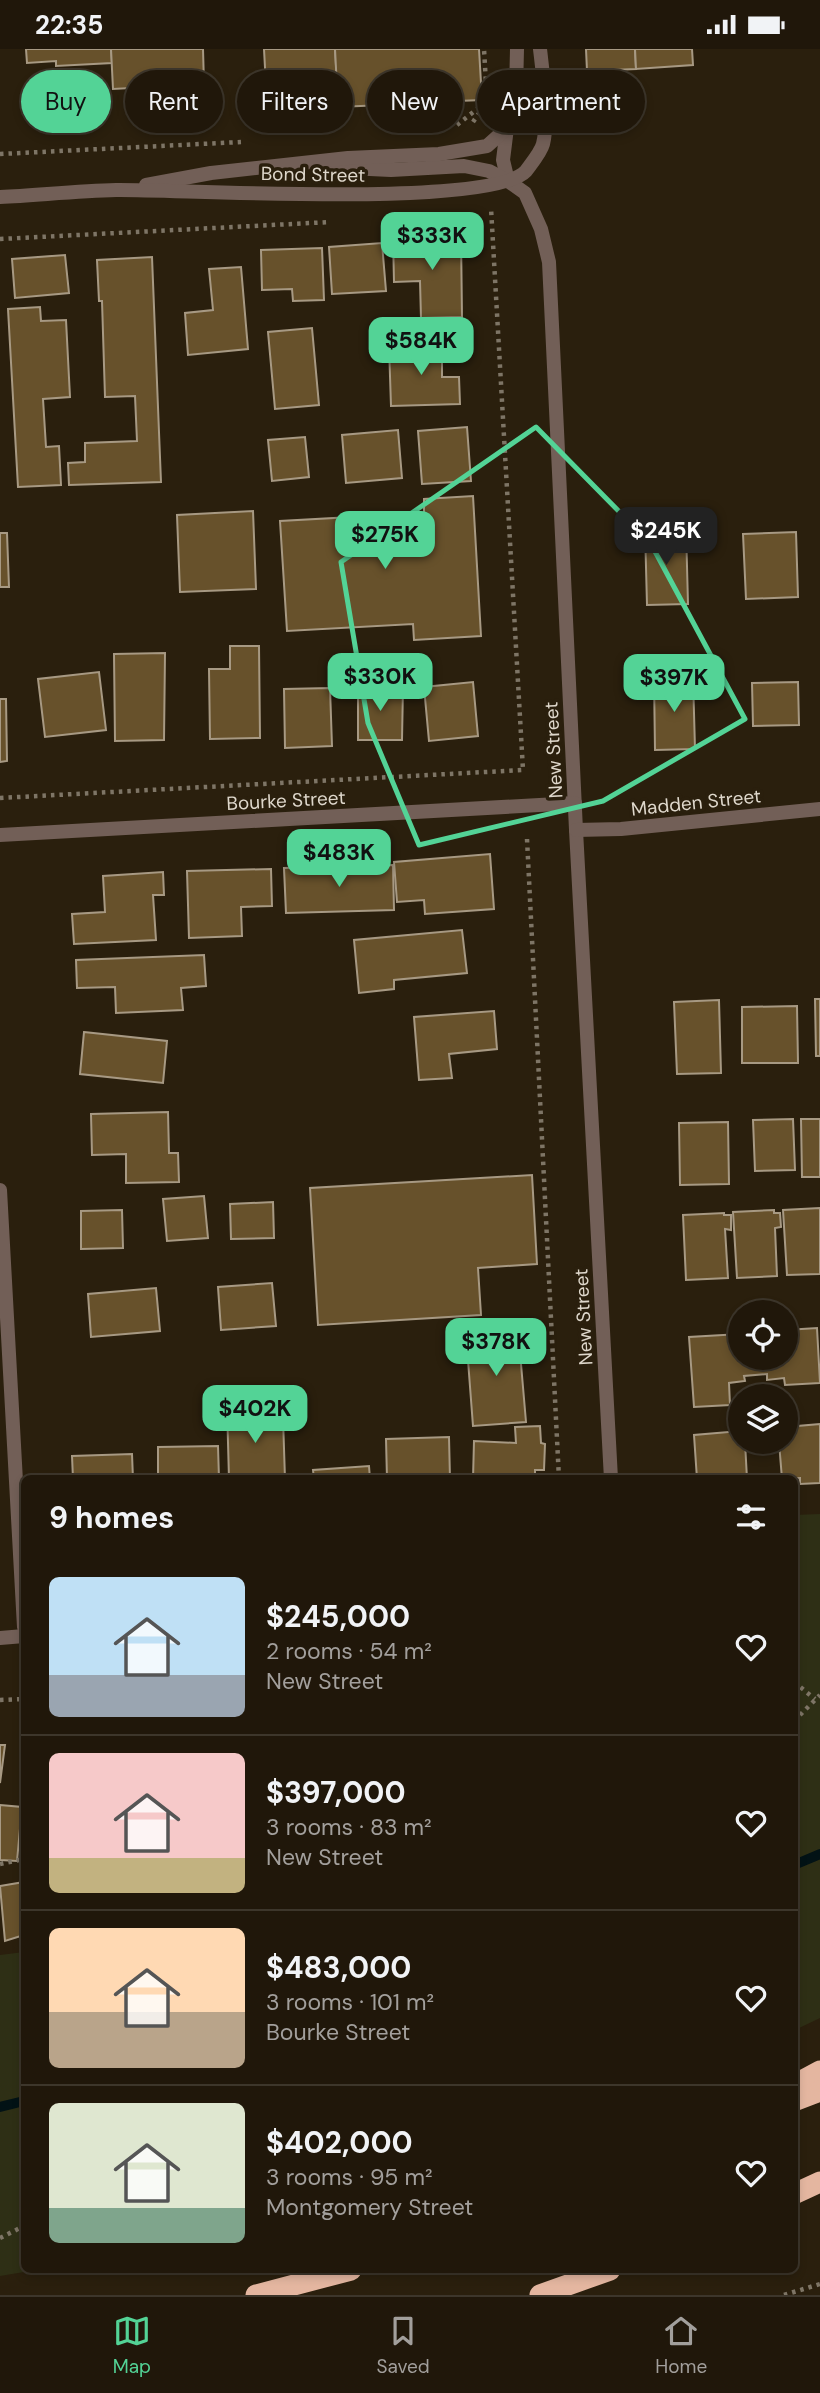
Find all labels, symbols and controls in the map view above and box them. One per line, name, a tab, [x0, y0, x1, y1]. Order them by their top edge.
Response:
text: 22:35	[35, 8, 103, 42]
chip: Buy	[21, 70, 111, 133]
chip: Rent	[125, 70, 223, 133]
chip: Filters	[237, 70, 353, 133]
chip: New	[367, 70, 463, 133]
chip: Apartment	[477, 70, 645, 133]
street label: Bond Street	[261, 161, 365, 188]
pin: $333K	[383, 213, 481, 272]
text: $333K	[397, 220, 467, 250]
pin: $584K	[372, 317, 470, 377]
text: $584K	[385, 325, 457, 355]
pin: $245K	[617, 507, 715, 567]
pin: $275K	[336, 511, 434, 571]
text: $245K	[630, 515, 702, 545]
text: $275K	[351, 519, 419, 549]
pin: $330K	[331, 653, 429, 713]
pin: $397K	[625, 655, 723, 714]
text: $330K	[344, 661, 416, 691]
text: $397K	[640, 662, 708, 692]
street label: New Street	[538, 701, 569, 799]
street label: Madden Street	[630, 783, 762, 822]
street label: Bourke Street	[226, 785, 346, 816]
pin: $483K	[290, 829, 388, 889]
text: $483K	[303, 837, 375, 867]
street label: New Street	[568, 1268, 599, 1366]
map controls	[728, 1300, 798, 1454]
button: locate	[728, 1300, 798, 1370]
pin: $378K	[447, 1319, 545, 1378]
text: $378K	[461, 1326, 531, 1356]
button: layers	[728, 1384, 798, 1454]
pin: $402K	[206, 1385, 304, 1445]
text: $402K	[218, 1393, 292, 1423]
text: 9 homes	[49, 1498, 174, 1537]
icon: filters	[732, 1498, 770, 1536]
text: $245,000	[266, 1597, 410, 1636]
icon: home	[105, 1605, 189, 1689]
icon: heart	[732, 1628, 770, 1666]
text: 2 rooms · 54 m²	[266, 1636, 432, 1666]
text: New Street	[266, 1666, 383, 1696]
text: $397,000	[266, 1773, 406, 1812]
icon: home	[105, 1781, 189, 1865]
icon: heart	[732, 1804, 770, 1842]
text: 3 rooms · 83 m²	[266, 1812, 432, 1842]
text: New Street	[266, 1842, 383, 1872]
text: $483,000	[266, 1948, 411, 1987]
icon: home	[105, 1956, 189, 2040]
icon: heart	[732, 1979, 770, 2017]
text: 3 rooms · 101 m²	[266, 1987, 434, 2017]
text: Bourke Street	[266, 2017, 410, 2047]
text: $402,000	[266, 2123, 413, 2162]
icon: home	[105, 2131, 189, 2215]
icon: heart	[732, 2154, 770, 2192]
text: 3 rooms · 95 m²	[266, 2162, 433, 2192]
text: Montgomery Street	[266, 2192, 473, 2222]
tab: Map	[113, 2312, 151, 2379]
tab: Saved	[377, 2312, 430, 2379]
tab: Home	[655, 2312, 707, 2379]

